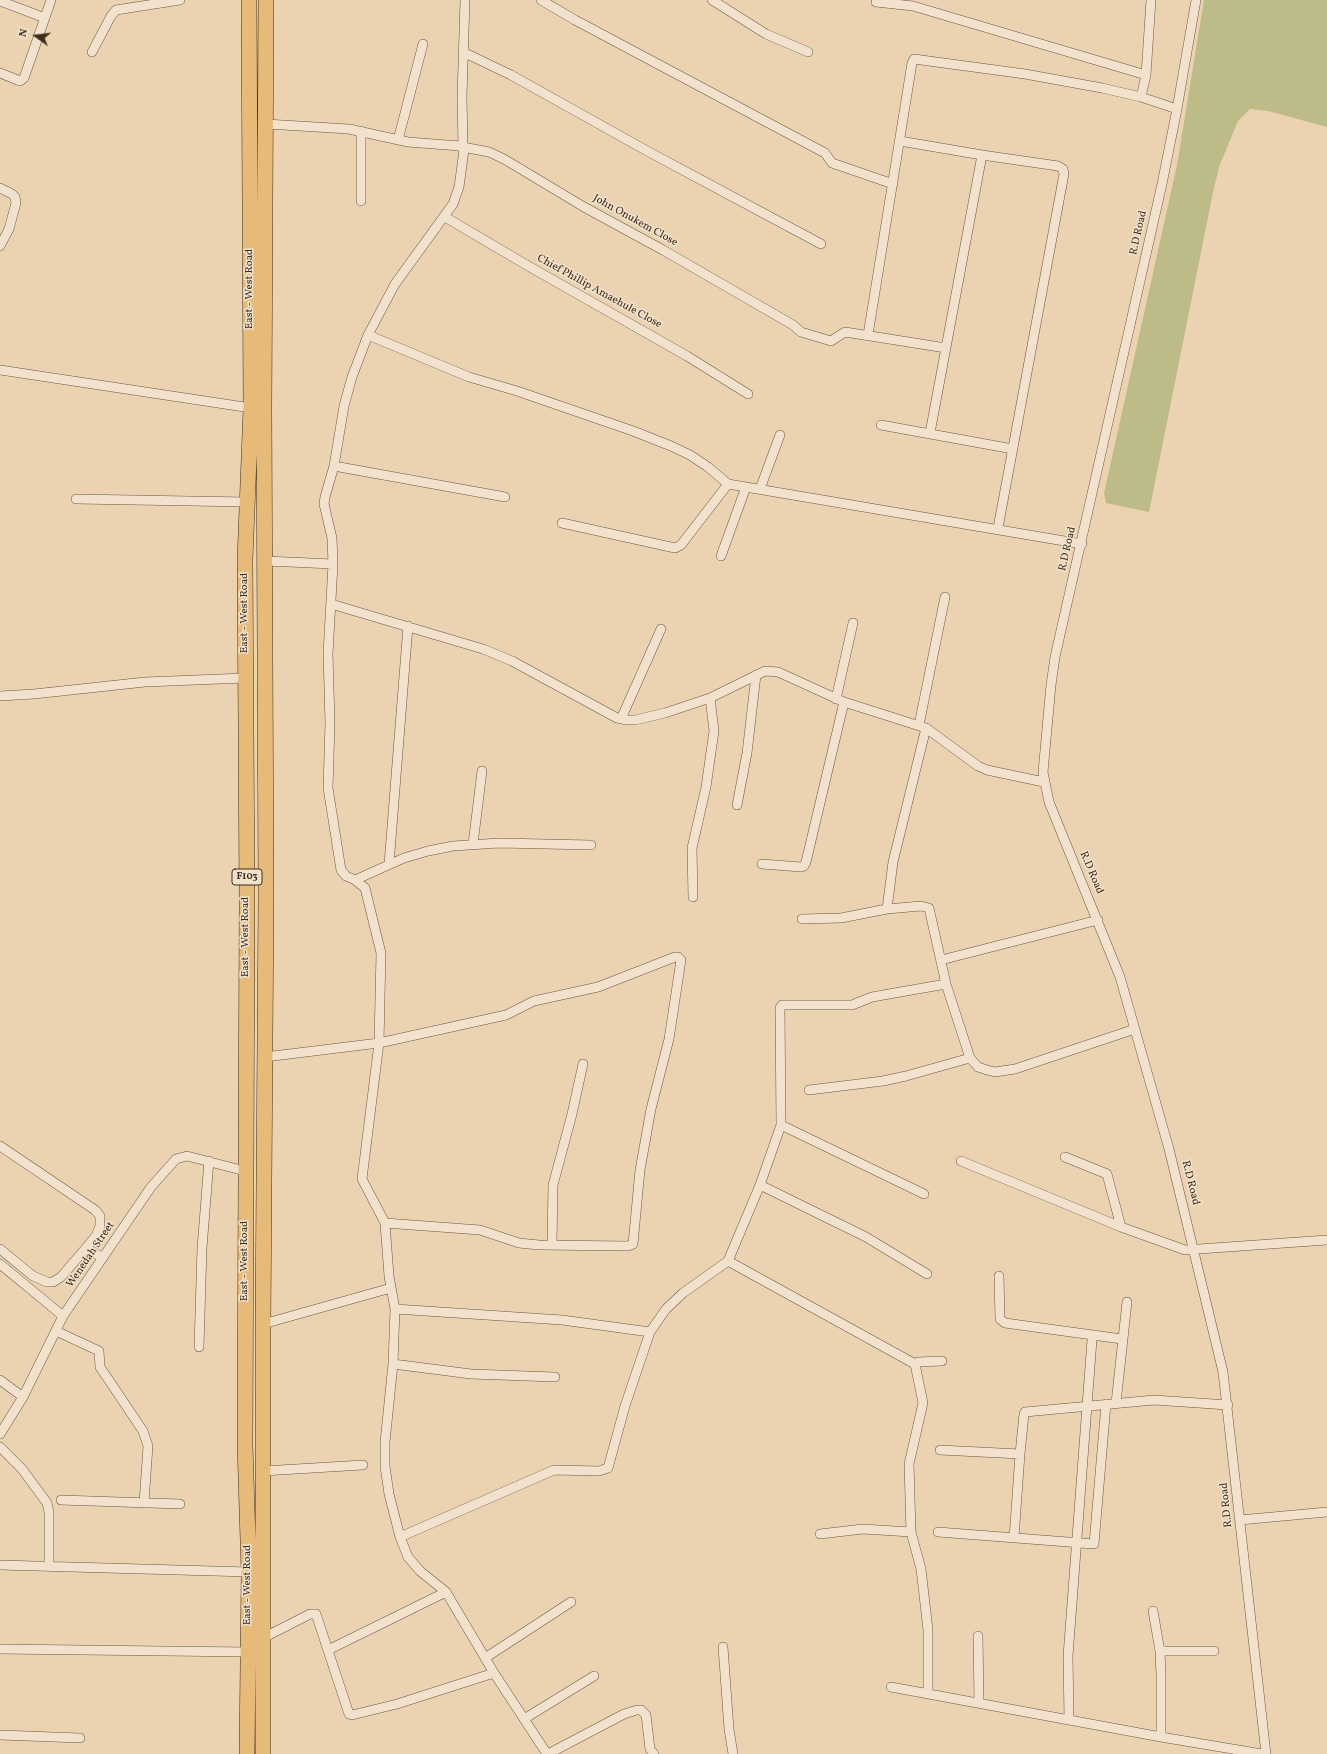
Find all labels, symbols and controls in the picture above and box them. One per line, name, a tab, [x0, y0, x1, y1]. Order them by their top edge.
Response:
north arrow	[16, 16, 56, 56]
text: N	[16, 27, 32, 39]
street label: John Onukem Close	[590, 192, 680, 250]
street label: R.D Road	[1127, 210, 1151, 256]
street label: East - West Road	[243, 249, 257, 329]
street label: Chief Phillip Amaehule Close	[534, 252, 664, 332]
street label: R.D Road	[1056, 526, 1080, 572]
street label: East - West Road	[238, 573, 252, 653]
street label: R.D Road	[1076, 850, 1106, 896]
road number: F103	[232, 869, 262, 885]
street label: East - West Road	[239, 897, 253, 977]
street label: R.D Road	[1178, 1159, 1202, 1207]
street label: Wenedah Street	[64, 1220, 118, 1290]
street label: East - West Road	[238, 1221, 252, 1301]
street label: R.D Road	[1218, 1482, 1236, 1528]
street label: East - West Road	[241, 1545, 255, 1625]

